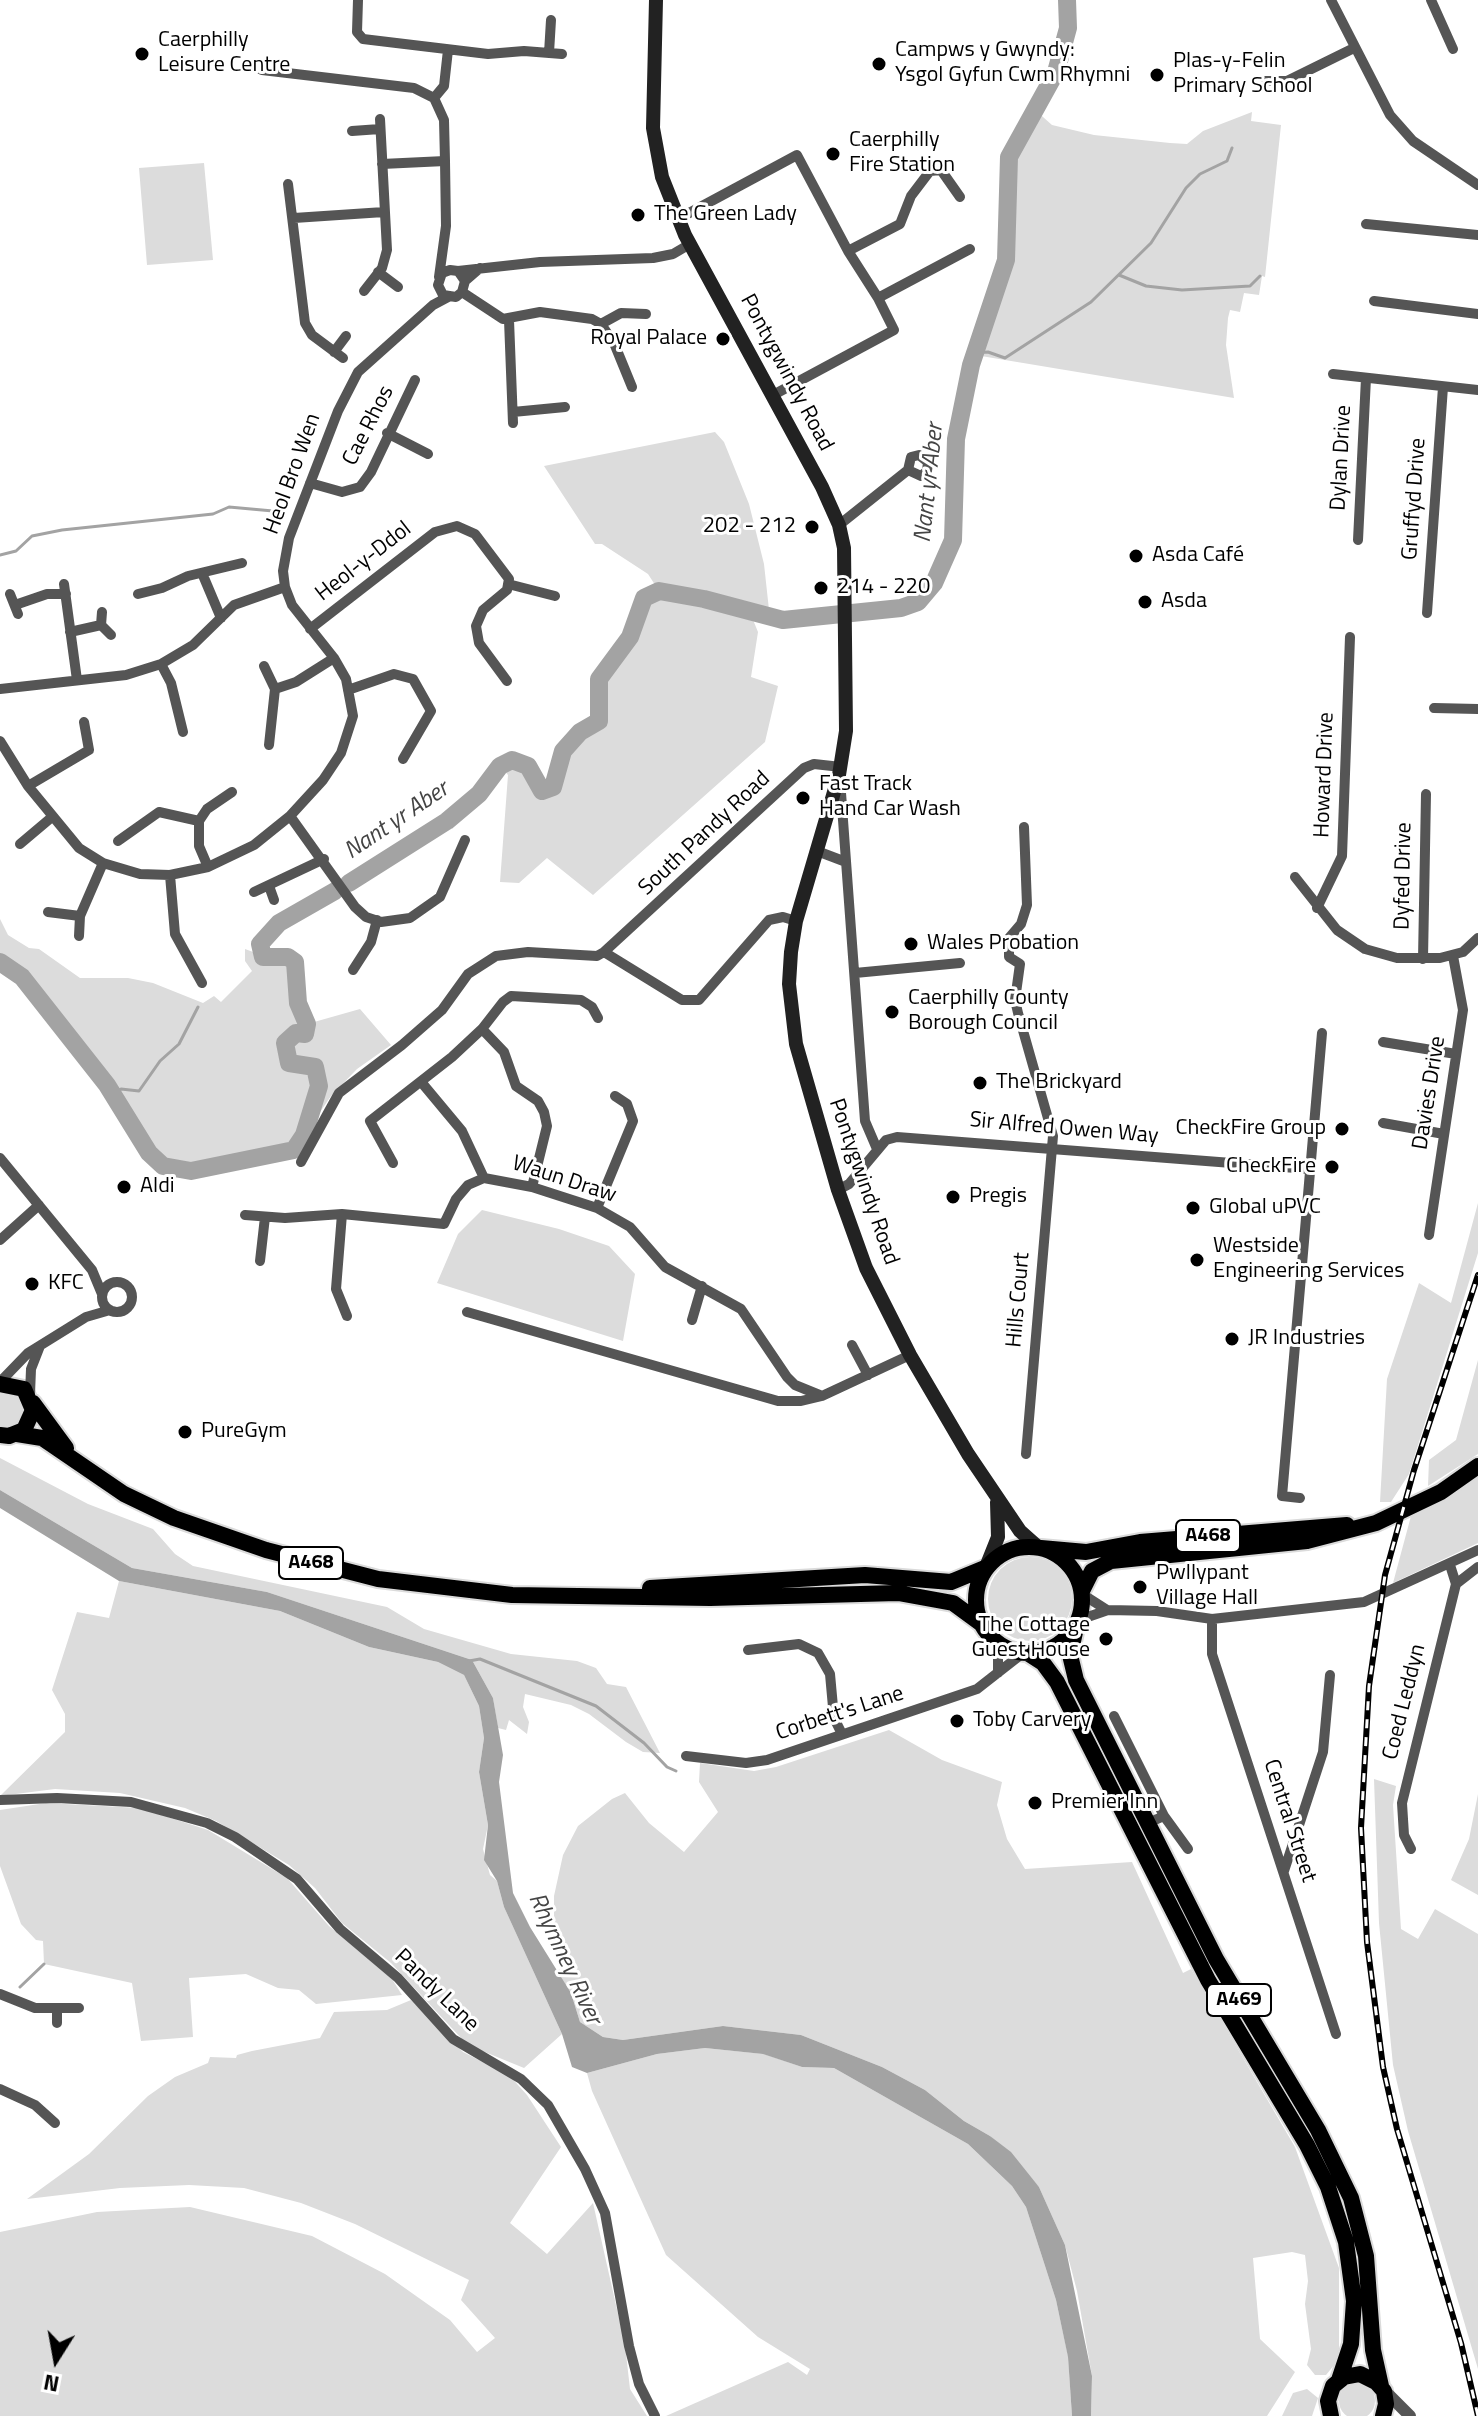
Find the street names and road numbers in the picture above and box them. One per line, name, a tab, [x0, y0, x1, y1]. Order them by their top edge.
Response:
street label: Pontygwindy Road	[734, 290, 838, 456]
street label: Cae Rhos	[338, 382, 400, 470]
street label: Dylan Drive	[1326, 405, 1358, 511]
street label: Heol Bro Wen	[259, 410, 327, 538]
street label: Gruffyd Drive	[1398, 437, 1432, 561]
street label: Heol-y-Ddol	[311, 516, 417, 608]
street label: Howard Drive	[1310, 712, 1340, 838]
street label: South Pandy Road	[634, 766, 776, 902]
street label: Dyfed Drive	[1390, 822, 1418, 930]
street label: Davies Drive	[1408, 1034, 1452, 1152]
street label: Pontygwindy Road	[822, 1095, 904, 1269]
street label: Sir Alfred Owen Way	[969, 1108, 1159, 1150]
street label: Waun Draw	[509, 1151, 619, 1209]
street label: Hills Court	[1002, 1251, 1036, 1349]
road number: A468	[1176, 1520, 1240, 1552]
road number: A468	[279, 1547, 343, 1579]
street label: Coed Leddyn	[1378, 1641, 1432, 1763]
street label: Corbett's Lane	[773, 1681, 907, 1747]
street label: Central Street	[1257, 1756, 1321, 1886]
street label: Pandy Lane	[388, 1944, 484, 2038]
road number: A469	[1207, 1984, 1271, 2016]

